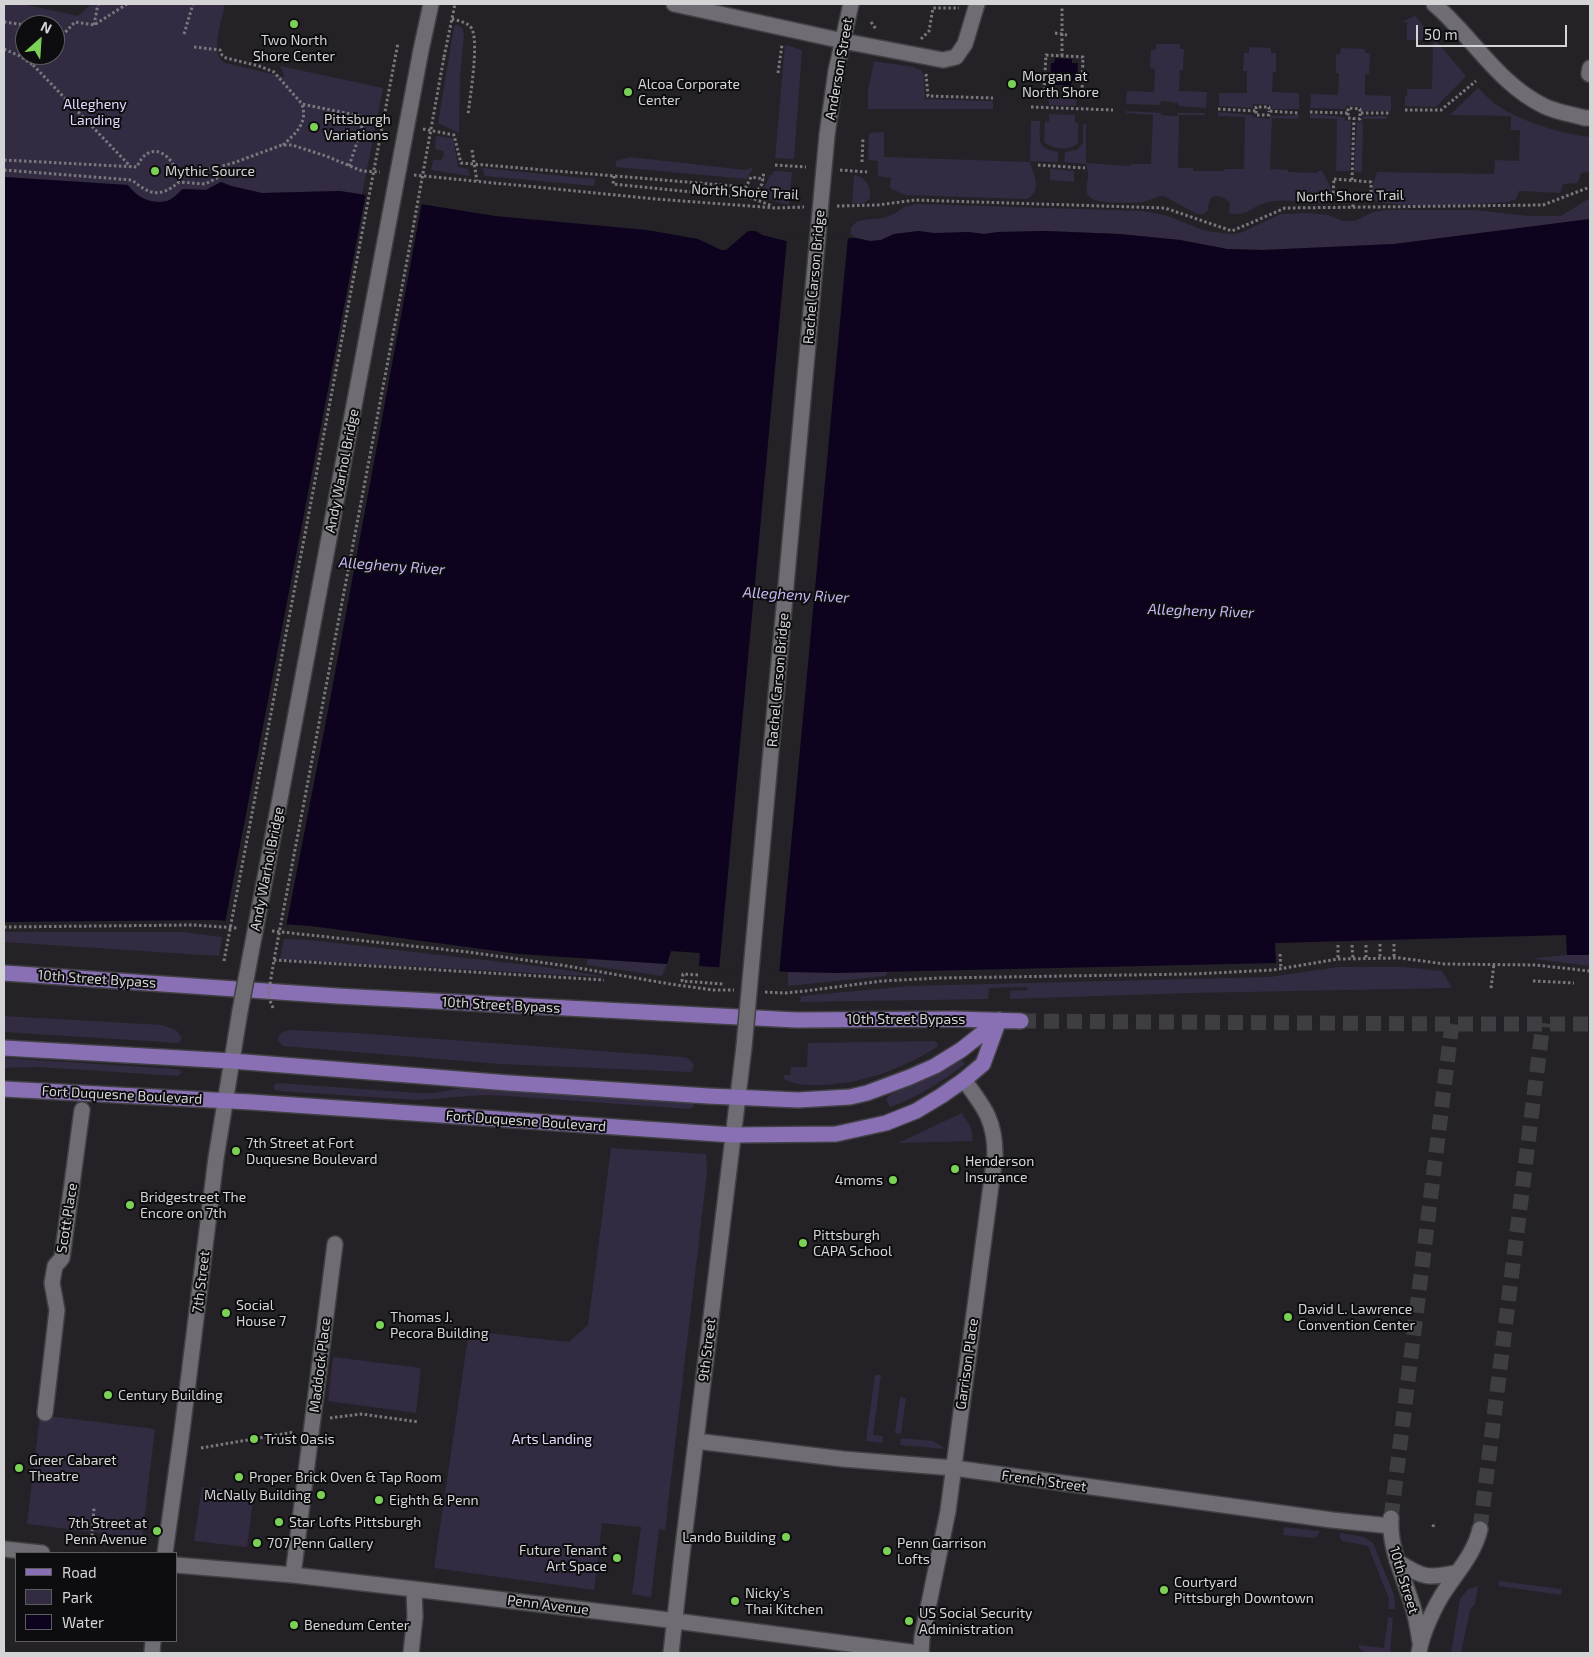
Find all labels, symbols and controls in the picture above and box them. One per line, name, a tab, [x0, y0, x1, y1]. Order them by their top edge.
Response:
north arrow	[15, 15, 65, 65]
scale bar	[1419, 15, 1570, 47]
text: N	[38, 17, 55, 37]
street label: Anderson Street	[822, 17, 856, 121]
marker: Two North Shore Center	[288, 18, 300, 30]
text: 50 m	[1424, 25, 1458, 43]
place label: Two North Shore Center	[253, 32, 335, 64]
place label: Morgan at North Shore	[1022, 68, 1099, 100]
place label: Alcoa Corporate Center	[638, 76, 740, 108]
marker: Morgan at North Shore	[1006, 78, 1018, 90]
marker: Alcoa Corporate Center	[622, 86, 634, 98]
park label: Allegheny Landing	[63, 96, 127, 128]
place label: Pittsburgh Variations	[324, 111, 391, 144]
marker: Pittsburgh Variations	[308, 121, 320, 133]
place label: Mythic Source	[165, 163, 255, 179]
marker: Mythic Source	[149, 165, 161, 177]
street label: North Shore Trail	[691, 181, 799, 203]
street label: North Shore Trail	[1296, 187, 1404, 205]
street label: Rachel Carson Bridge	[800, 209, 828, 345]
street label: Andy Warhol Bridge	[322, 407, 362, 535]
water label: Allegheny River	[338, 553, 446, 579]
water label: Allegheny River	[742, 583, 850, 607]
water label: Allegheny River	[1147, 600, 1255, 622]
street label: Rachel Carson Bridge	[764, 612, 792, 748]
street label: Andy Warhol Bridge	[247, 805, 287, 933]
street label: 10th Street Bypass	[37, 966, 157, 992]
street label: 10th Street Bypass	[441, 994, 561, 1016]
street label: 10th Street Bypass	[847, 1011, 965, 1027]
street label: Fort Duquesne Boulevard	[41, 1082, 203, 1108]
street label: Fort Duquesne Boulevard	[445, 1107, 607, 1135]
place label: 7th Street at Fort Duquesne Boulevard	[246, 1135, 377, 1168]
marker: 7th Street at Fort Duquesne Boulevard	[230, 1145, 242, 1157]
place label: Henderson Insurance	[965, 1153, 1034, 1186]
marker: Henderson Insurance	[949, 1163, 961, 1175]
place label: 4moms	[835, 1172, 883, 1188]
marker: 4moms	[887, 1174, 899, 1186]
street label: Scott Place	[53, 1182, 81, 1254]
place label: Bridgestreet The Encore on 7th	[140, 1189, 246, 1222]
marker: Bridgestreet The Encore on 7th	[124, 1199, 136, 1211]
place label: Pittsburgh CAPA School	[813, 1227, 892, 1260]
marker: Pittsburgh CAPA School	[797, 1237, 809, 1249]
street label: 7th Street	[189, 1250, 213, 1314]
place label: Social House 7	[236, 1297, 286, 1330]
place label: David L. Lawrence Convention Center	[1298, 1301, 1415, 1334]
marker: Social House 7	[220, 1307, 232, 1319]
place label: Thomas J. Pecora Building	[390, 1309, 489, 1341]
marker: David L. Lawrence Convention Center	[1282, 1311, 1294, 1323]
street label: Maddock Place	[306, 1317, 334, 1413]
street label: 9th Street	[695, 1317, 719, 1383]
street label: Garrison Place	[952, 1317, 982, 1411]
marker: Thomas J. Pecora Building	[374, 1319, 386, 1331]
place label: Century Building	[118, 1387, 223, 1403]
marker: Century Building	[102, 1389, 114, 1401]
place label: Trust Oasis	[264, 1431, 335, 1447]
park label: Arts Landing	[512, 1431, 592, 1447]
marker: Trust Oasis	[248, 1433, 260, 1445]
place label: Greer Cabaret Theatre	[29, 1452, 117, 1484]
marker: Greer Cabaret Theatre	[13, 1462, 25, 1474]
street label: French Street	[1001, 1467, 1087, 1495]
place label: Proper Brick Oven & Tap Room	[249, 1469, 442, 1485]
marker: Proper Brick Oven & Tap Room	[233, 1471, 245, 1483]
place label: McNally Building	[204, 1487, 311, 1503]
marker: McNally Building	[315, 1489, 327, 1501]
place label: Eighth & Penn	[389, 1492, 479, 1508]
marker: Eighth & Penn	[373, 1494, 385, 1506]
place label: Star Lofts Pittsburgh	[289, 1514, 421, 1530]
place label: 7th Street at Penn Avenue	[65, 1515, 147, 1548]
marker: Star Lofts Pittsburgh	[273, 1516, 285, 1528]
marker: 7th Street at Penn Avenue	[151, 1525, 163, 1537]
place label: Lando Building	[682, 1529, 776, 1545]
marker: Lando Building	[780, 1531, 792, 1543]
place label: 707 Penn Gallery	[267, 1535, 373, 1551]
place label: Penn Garrison Lofts	[897, 1535, 986, 1568]
marker: 707 Penn Gallery	[251, 1537, 263, 1549]
place label: Future Tenant Art Space	[519, 1542, 607, 1574]
street label: 10th Street	[1386, 1544, 1422, 1616]
marker: Penn Garrison Lofts	[881, 1545, 893, 1557]
legend	[15, 1552, 178, 1642]
marker: Future Tenant Art Space	[611, 1552, 623, 1564]
text: Road	[62, 1563, 97, 1581]
place label: Courtyard Pittsburgh Downtown	[1174, 1574, 1314, 1606]
marker: Courtyard Pittsburgh Downtown	[1158, 1584, 1170, 1596]
place label: Nicky's Thai Kitchen	[745, 1585, 823, 1618]
text: Park	[62, 1588, 93, 1606]
street label: Penn Avenue	[506, 1592, 590, 1618]
marker: Nicky's Thai Kitchen	[729, 1595, 741, 1607]
place label: US Social Security Administration	[919, 1605, 1032, 1638]
text: Water	[62, 1613, 104, 1631]
marker: US Social Security Administration	[903, 1615, 915, 1627]
place label: Benedum Center	[304, 1617, 409, 1633]
marker: Benedum Center	[288, 1619, 300, 1631]

